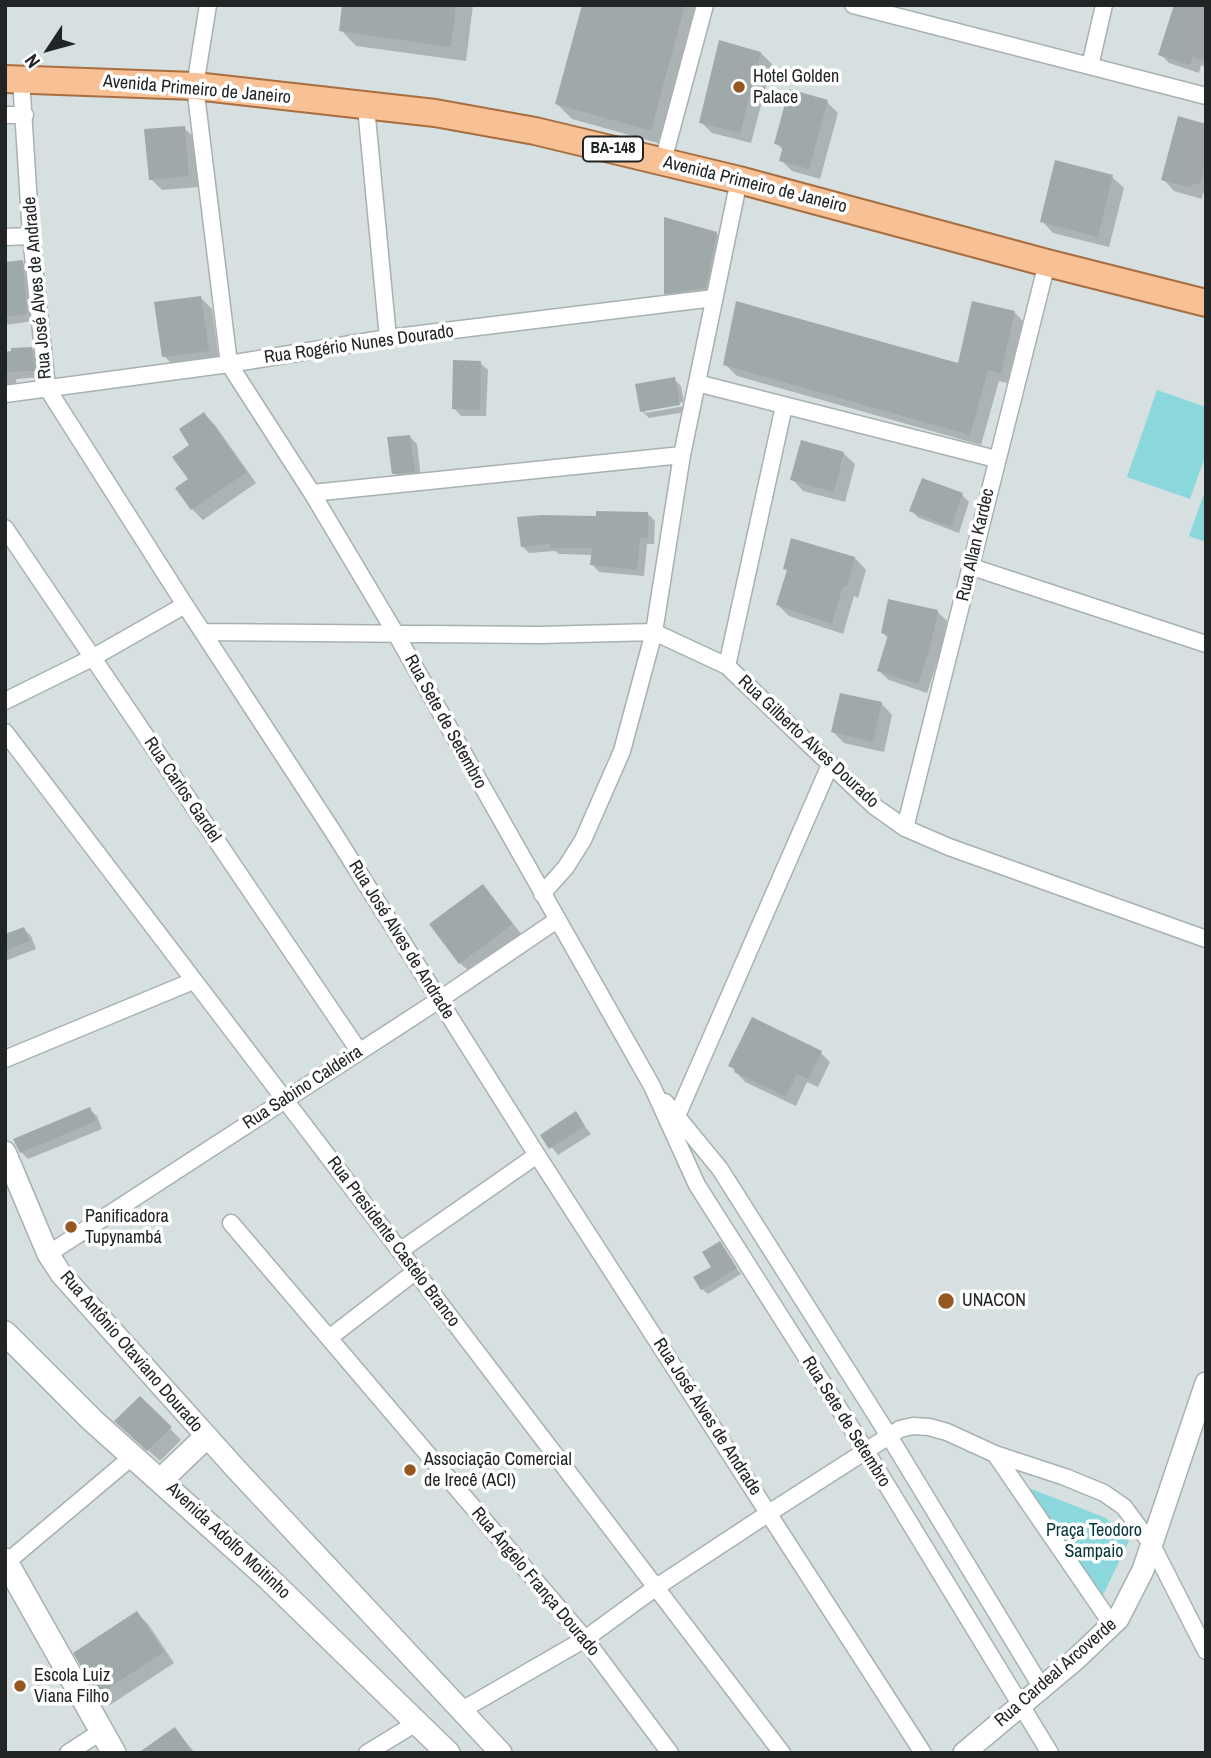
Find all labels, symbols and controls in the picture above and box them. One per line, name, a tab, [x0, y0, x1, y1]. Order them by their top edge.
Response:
north arrow	[14, 14, 84, 84]
text: N	[18, 49, 46, 74]
place label: Hotel Golden Palace	[753, 66, 839, 108]
street label: Avenida Primeiro de Janeiro	[102, 71, 292, 109]
marker: Hotel Golden Palace	[731, 79, 747, 95]
road number: BA-148	[583, 136, 643, 162]
street label: Avenida Primeiro de Janeiro	[661, 152, 849, 218]
street label: Rua José Alves de Andrade	[19, 196, 57, 380]
street label: Rua Rogério Nunes Dourado	[263, 321, 455, 369]
street label: Rua Allan Kardec	[953, 487, 999, 603]
street label: Rua Sete de Setembro	[399, 651, 491, 793]
street label: Rua Gilberto Alves Dourado	[733, 671, 883, 813]
street label: Rua Carlos Gardel	[139, 733, 225, 847]
street label: Rua José Alves de Andrade	[343, 857, 459, 1023]
street label: Rua Sabino Caldeira	[239, 1041, 367, 1135]
street label: Rua Presidente Castelo Branco	[322, 1153, 464, 1331]
place label: Panificadora Tupynambá	[85, 1206, 169, 1248]
marker: Panificadora Tupynambá	[63, 1219, 79, 1235]
street label: Rua Antônio Otaviano Dourado	[55, 1267, 207, 1437]
place label: UNACON	[962, 1290, 1026, 1312]
marker: UNACON	[936, 1291, 956, 1311]
street label: Rua José Alves de Andrade	[648, 1334, 766, 1500]
street label: Rua Sete de Setembro	[797, 1353, 895, 1491]
place label: Associação Comercial de Irecê (ACI)	[424, 1449, 572, 1492]
marker: Associação Comercial de Irecê (ACI)	[402, 1462, 418, 1478]
street label: Avenida Adolfo Moitinho	[162, 1478, 294, 1604]
street label: Rua Ângelo França Dourado	[466, 1503, 604, 1661]
park label: Praça Teodoro Sampaio	[1046, 1520, 1142, 1562]
street label: Rua Cardeal Arcoverde	[991, 1614, 1121, 1732]
place label: Escola Luiz Viana Filho	[34, 1665, 110, 1708]
marker: Escola Luiz Viana Filho	[12, 1678, 28, 1694]

